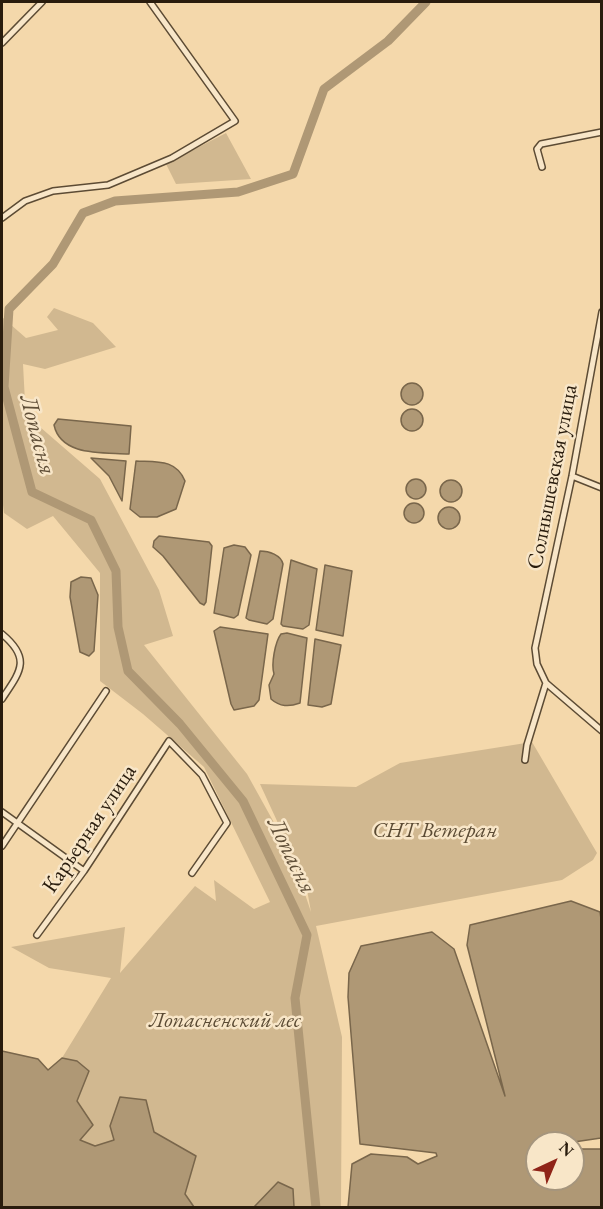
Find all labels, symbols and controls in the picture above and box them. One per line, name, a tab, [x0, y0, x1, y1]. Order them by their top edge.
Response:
street label: Солнышевская улица	[522, 382, 584, 572]
water label: Лопасня	[13, 392, 61, 478]
street label: Карьерная улица	[37, 760, 143, 898]
water label: Лопасня	[260, 813, 322, 899]
park label: СНТ Ветеран	[372, 818, 498, 844]
park label: Лопасненский лес	[149, 1008, 301, 1034]
north arrow	[525, 1131, 585, 1191]
text: N	[555, 1137, 578, 1161]

